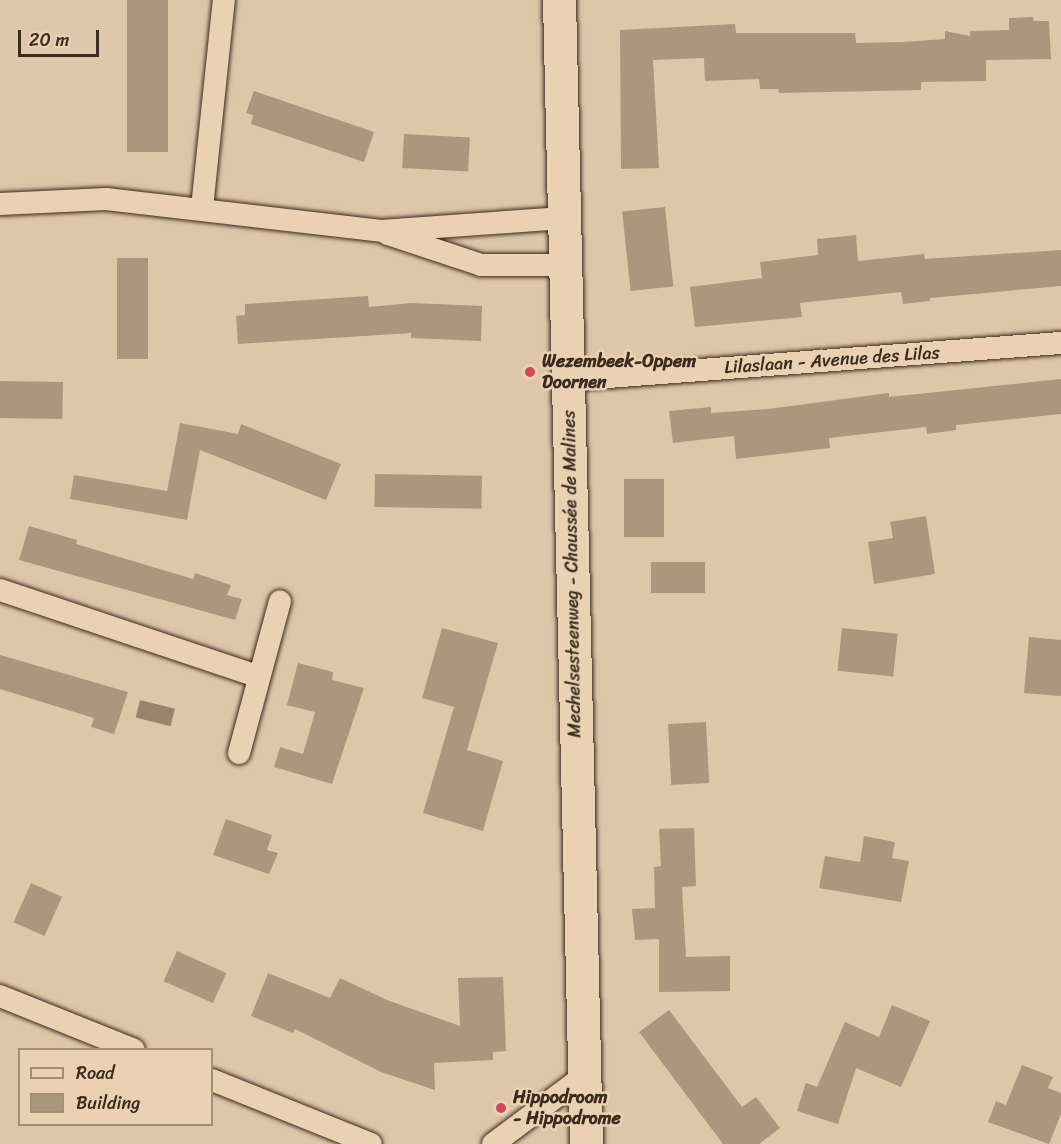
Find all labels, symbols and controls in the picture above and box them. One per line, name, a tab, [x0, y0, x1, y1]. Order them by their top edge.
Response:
scale bar	[21, 18, 102, 56]
text: 20 m	[29, 24, 69, 56]
street label: Lilaslaan - Avenue des Lilas	[724, 342, 940, 378]
place label: Wezembeek-Oppem Doornen	[542, 351, 696, 394]
marker: Wezembeek-Oppem Doornen	[523, 365, 537, 379]
street label: Mechelsesteenweg - Chaussée de Malines	[558, 411, 586, 737]
legend	[18, 1048, 213, 1126]
text: Road	[76, 1057, 115, 1089]
text: Building	[76, 1087, 140, 1119]
place label: Hippodroom - Hippodrome	[513, 1087, 621, 1130]
marker: Hippodroom - Hippodrome	[494, 1101, 508, 1115]

